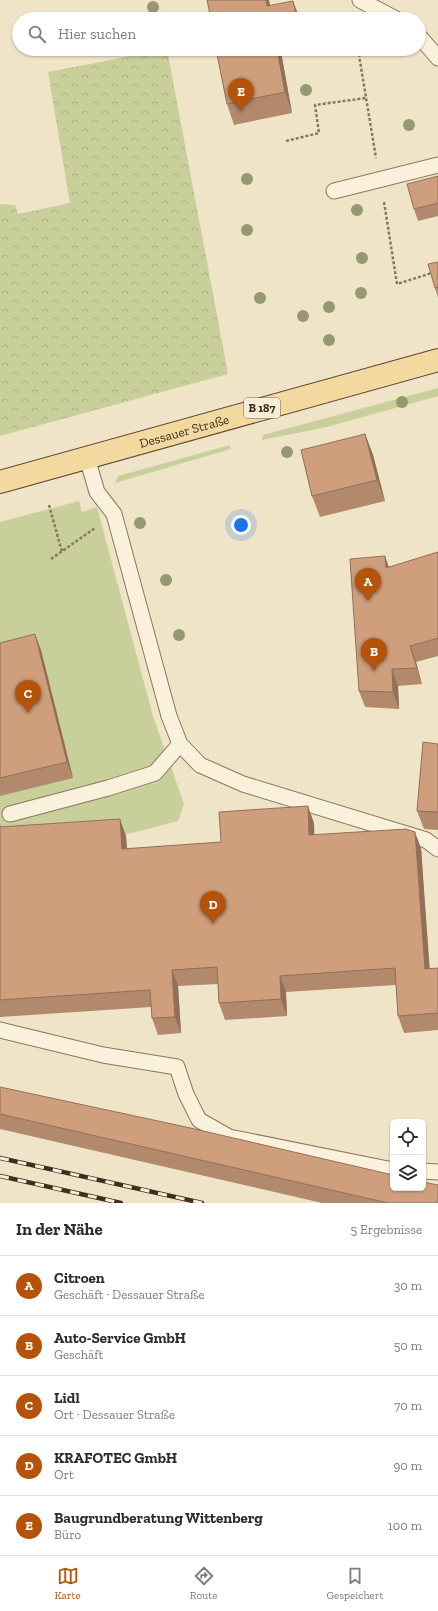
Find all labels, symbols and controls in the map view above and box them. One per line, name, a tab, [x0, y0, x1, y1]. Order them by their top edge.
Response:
search box	[12, 12, 426, 56]
icon: search	[26, 23, 48, 45]
text: Hier suchen	[58, 25, 136, 43]
pin: E	[228, 78, 254, 111]
road number: B 187	[244, 398, 280, 418]
street label: Dessauer Straße	[137, 411, 231, 450]
your location	[231, 515, 251, 535]
pin: A	[355, 568, 381, 601]
pin: B	[361, 638, 387, 671]
pin: C	[15, 680, 41, 713]
pin: D	[200, 891, 226, 924]
map controls	[390, 1119, 426, 1191]
button: locate	[390, 1119, 426, 1155]
button: layers	[390, 1155, 426, 1191]
text: In der Nähe	[16, 1219, 103, 1239]
text: 5 Ergebnisse	[351, 1222, 422, 1237]
text: Citroen	[54, 1269, 105, 1287]
text: A	[25, 1278, 33, 1293]
text: 30 m	[394, 1278, 422, 1293]
text: Geschäft · Dessauer Straße	[54, 1287, 205, 1302]
text: Auto-Service GmbH	[54, 1329, 186, 1347]
text: B	[25, 1338, 33, 1353]
text: 50 m	[394, 1338, 422, 1353]
text: Geschäft	[54, 1347, 103, 1362]
text: Lidl	[54, 1389, 80, 1407]
text: C	[25, 1398, 33, 1413]
text: 70 m	[394, 1398, 422, 1413]
text: Ort · Dessauer Straße	[54, 1407, 175, 1422]
text: KRAFOTEC GmbH	[54, 1449, 177, 1467]
text: D	[24, 1458, 34, 1473]
text: 90 m	[393, 1458, 422, 1473]
text: Ort	[54, 1467, 74, 1482]
text: Baugrundberatung Wittenberg	[54, 1509, 263, 1527]
text: E	[25, 1518, 33, 1533]
text: 100 m	[388, 1518, 422, 1533]
text: Büro	[54, 1527, 81, 1542]
tab: Karte	[55, 1565, 81, 1602]
tab: Route	[190, 1565, 217, 1602]
tab: Gespeichert	[326, 1565, 384, 1602]

